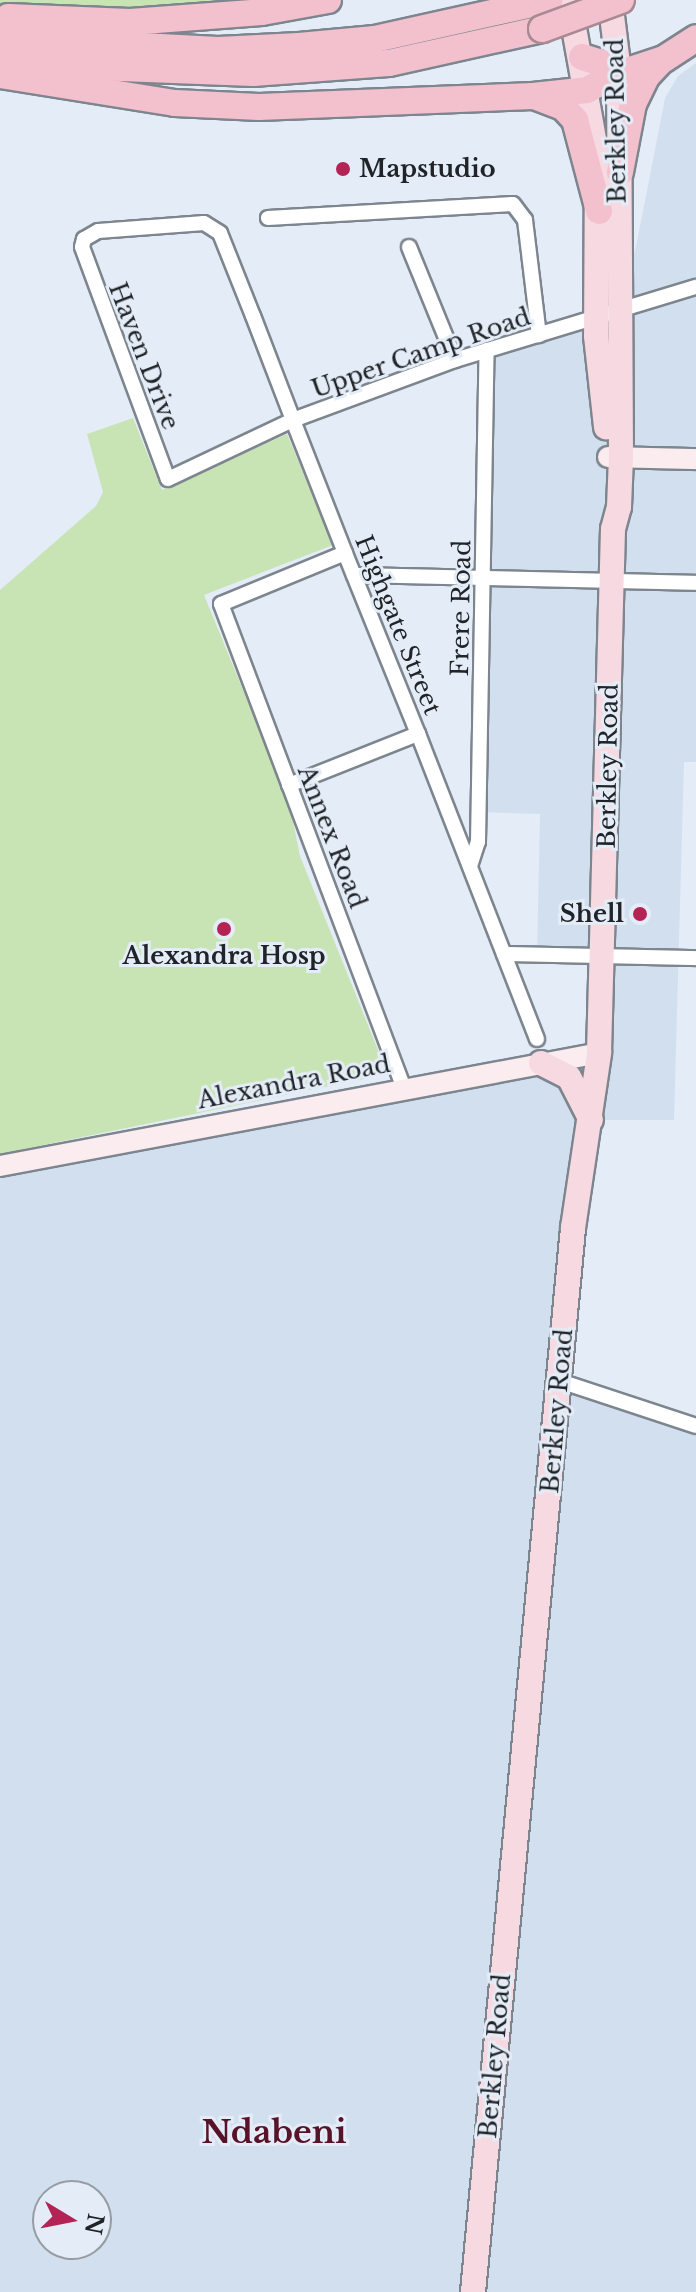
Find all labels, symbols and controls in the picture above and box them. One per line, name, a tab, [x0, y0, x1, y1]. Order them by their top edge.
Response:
street label: Berkley Road	[600, 38, 632, 204]
place label: Mapstudio	[359, 155, 496, 183]
marker: Mapstudio	[334, 160, 352, 178]
street label: Haven Drive	[103, 279, 185, 433]
street label: Upper Camp Road	[308, 302, 534, 404]
street label: Highgate Street	[349, 531, 447, 719]
street label: Frere Road	[445, 540, 477, 676]
street label: Berkley Road	[592, 683, 624, 849]
street label: Annex Road	[292, 762, 372, 912]
place label: Shell	[560, 900, 624, 928]
marker: Shell	[631, 905, 649, 923]
marker: Alexandra Hosp	[215, 920, 233, 938]
place label: Alexandra Hosp	[122, 942, 326, 970]
street label: Alexandra Road	[195, 1049, 393, 1115]
street label: Berkley Road	[535, 1327, 579, 1495]
street label: Berkley Road	[473, 1972, 517, 2140]
district label: Ndabeni	[202, 2113, 346, 2151]
north arrow	[32, 2180, 112, 2260]
text: N	[79, 2211, 109, 2236]

